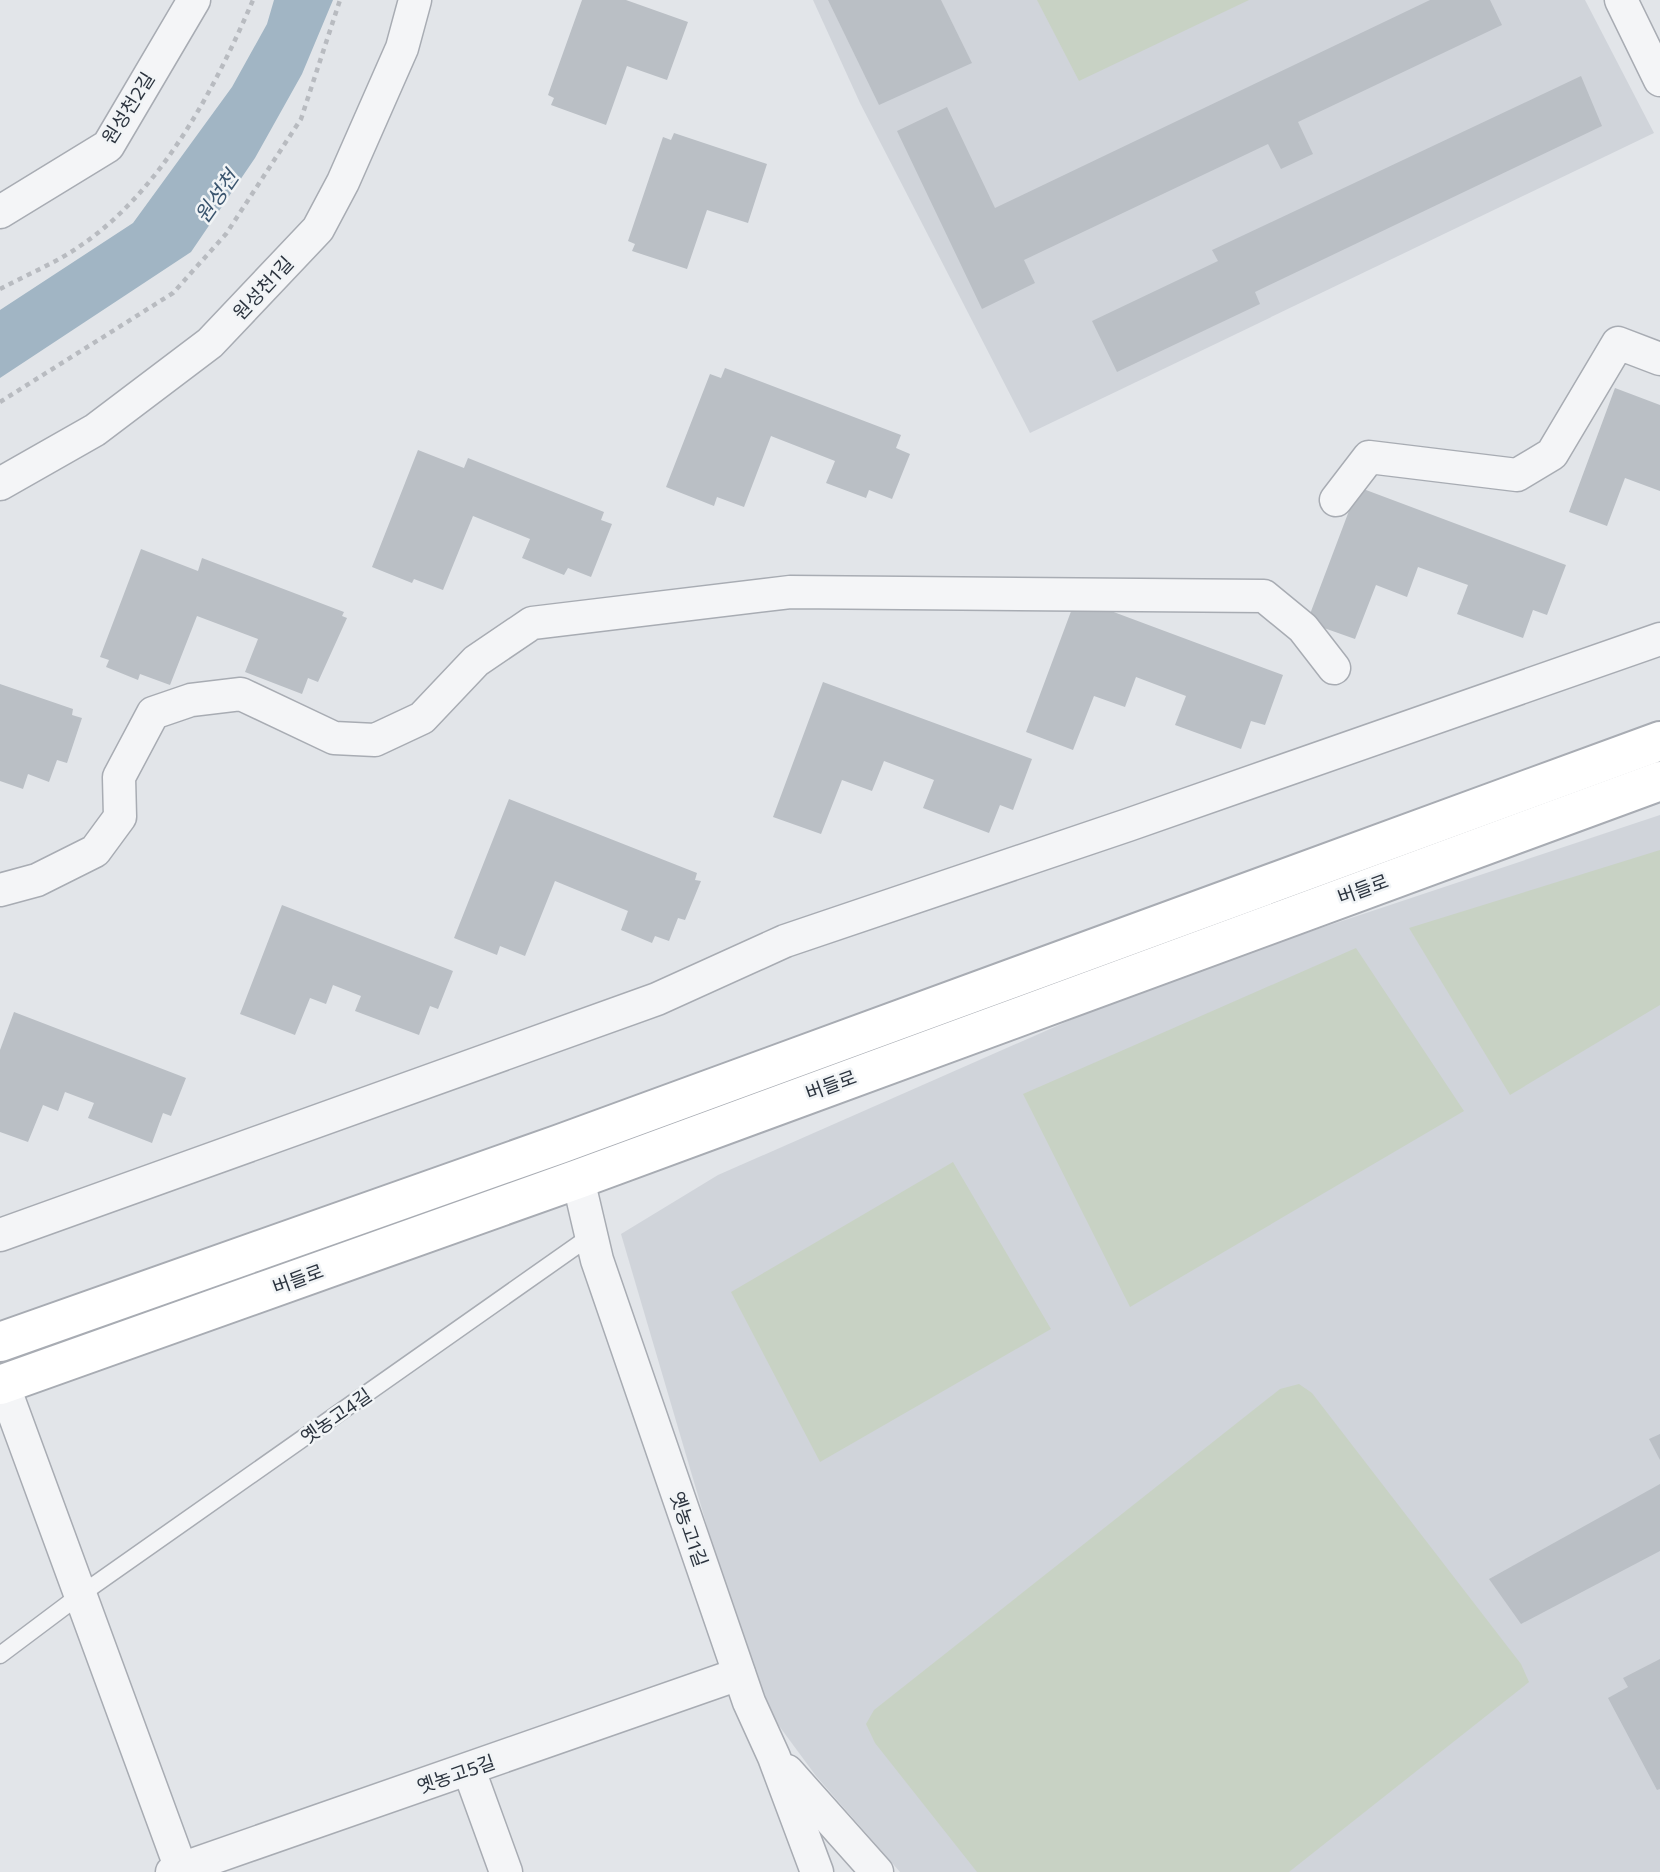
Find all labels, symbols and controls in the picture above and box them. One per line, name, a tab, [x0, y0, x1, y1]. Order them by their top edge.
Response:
street label: 원성천2길	[97, 68, 159, 148]
water label: 원성천	[189, 163, 244, 227]
street label: 원성천1길	[228, 251, 298, 324]
street label: 버들로	[1334, 869, 1391, 908]
street label: 버들로	[802, 1065, 859, 1104]
street label: 버들로	[269, 1259, 326, 1298]
street label: 옛농고4길	[296, 1383, 376, 1448]
street label: 옛농고1길	[666, 1488, 713, 1569]
street label: 옛농고5길	[414, 1749, 498, 1798]

